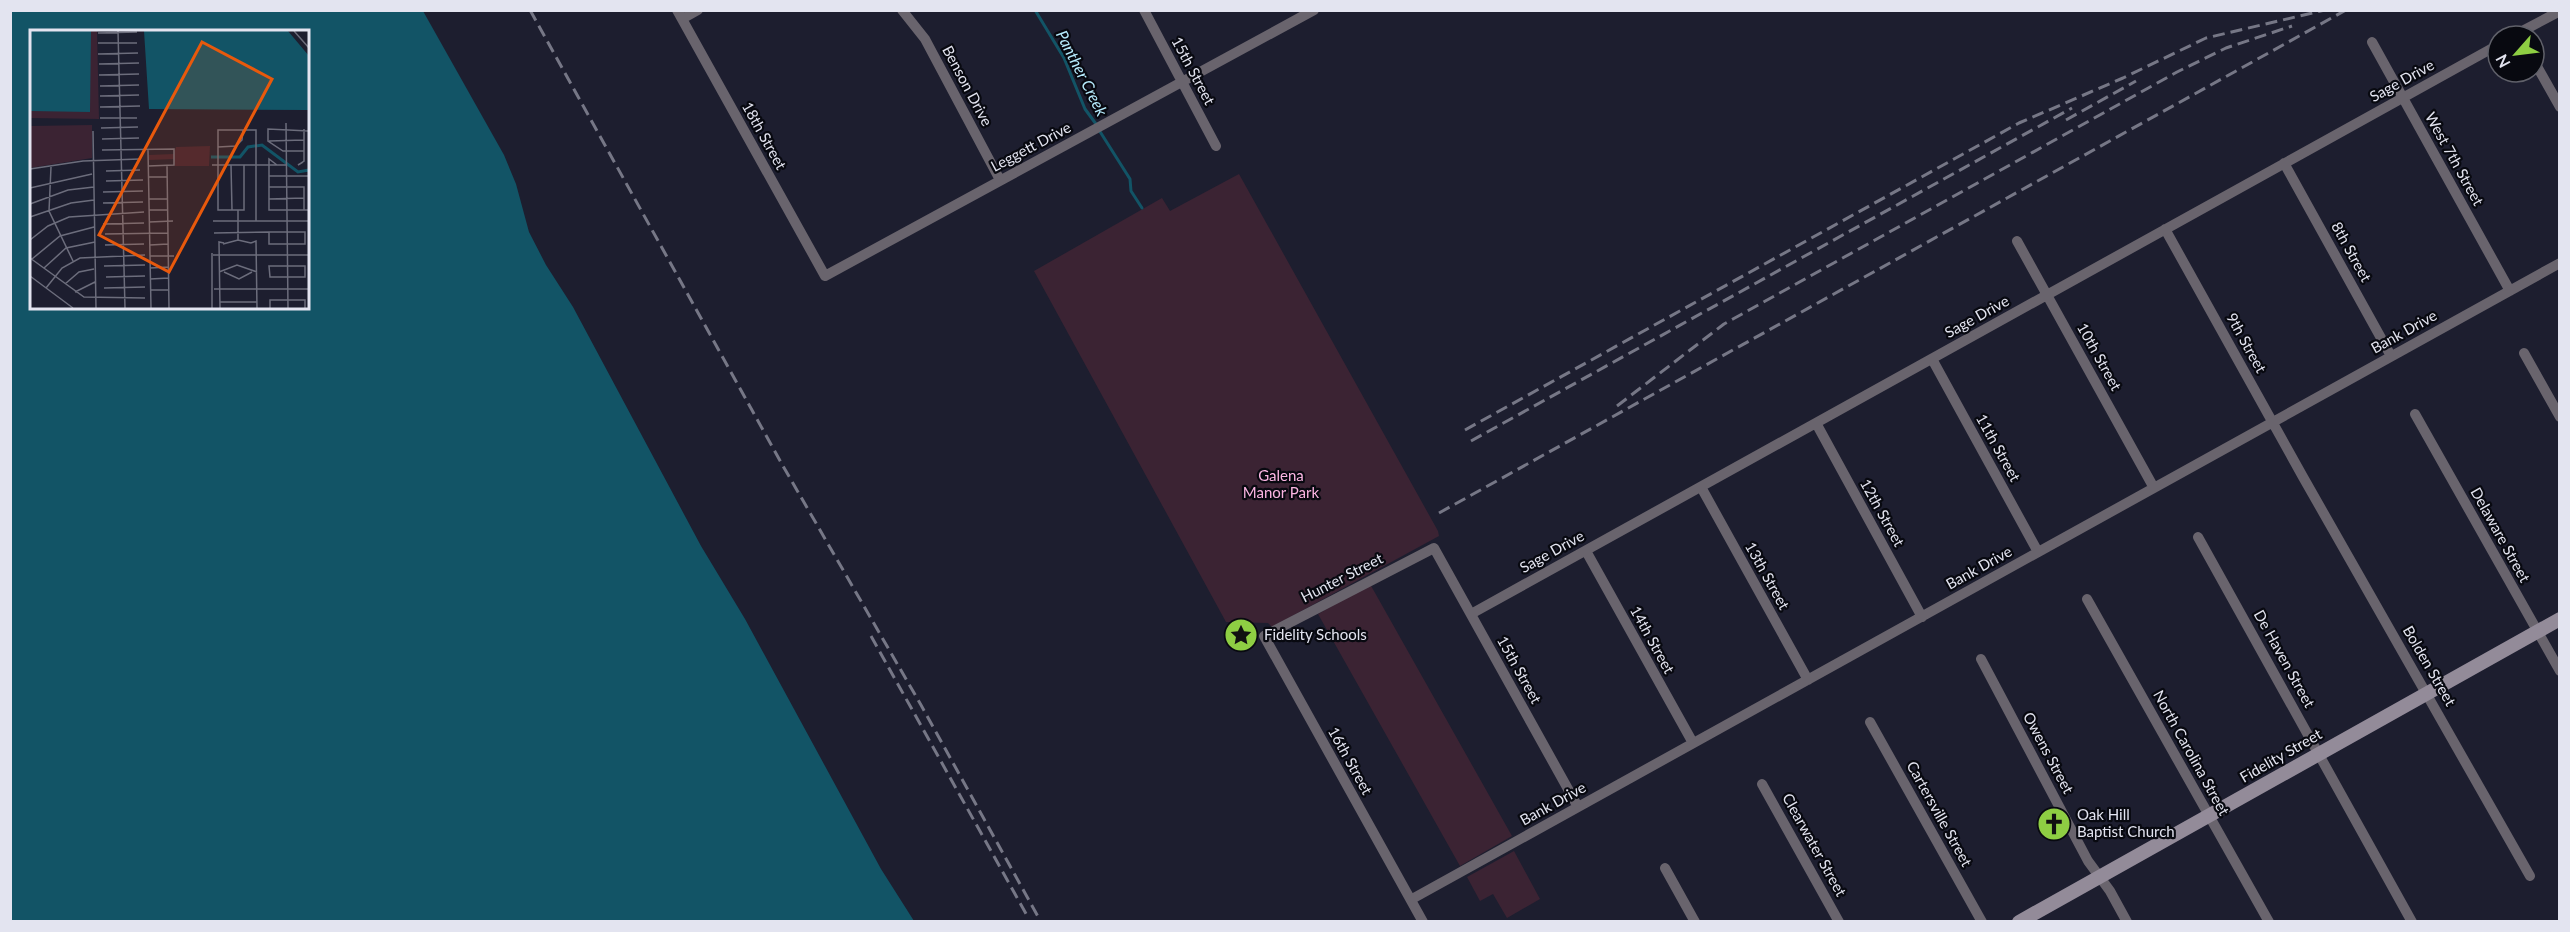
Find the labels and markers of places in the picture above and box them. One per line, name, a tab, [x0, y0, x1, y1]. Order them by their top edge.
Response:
place icon: Fidelity Schools	[1223, 617, 1259, 653]
place label: Fidelity Schools	[1264, 625, 1367, 643]
place label: Oak Hill Baptist Church	[2077, 805, 2175, 840]
church icon: Oak Hill Baptist Church	[2036, 806, 2072, 842]

